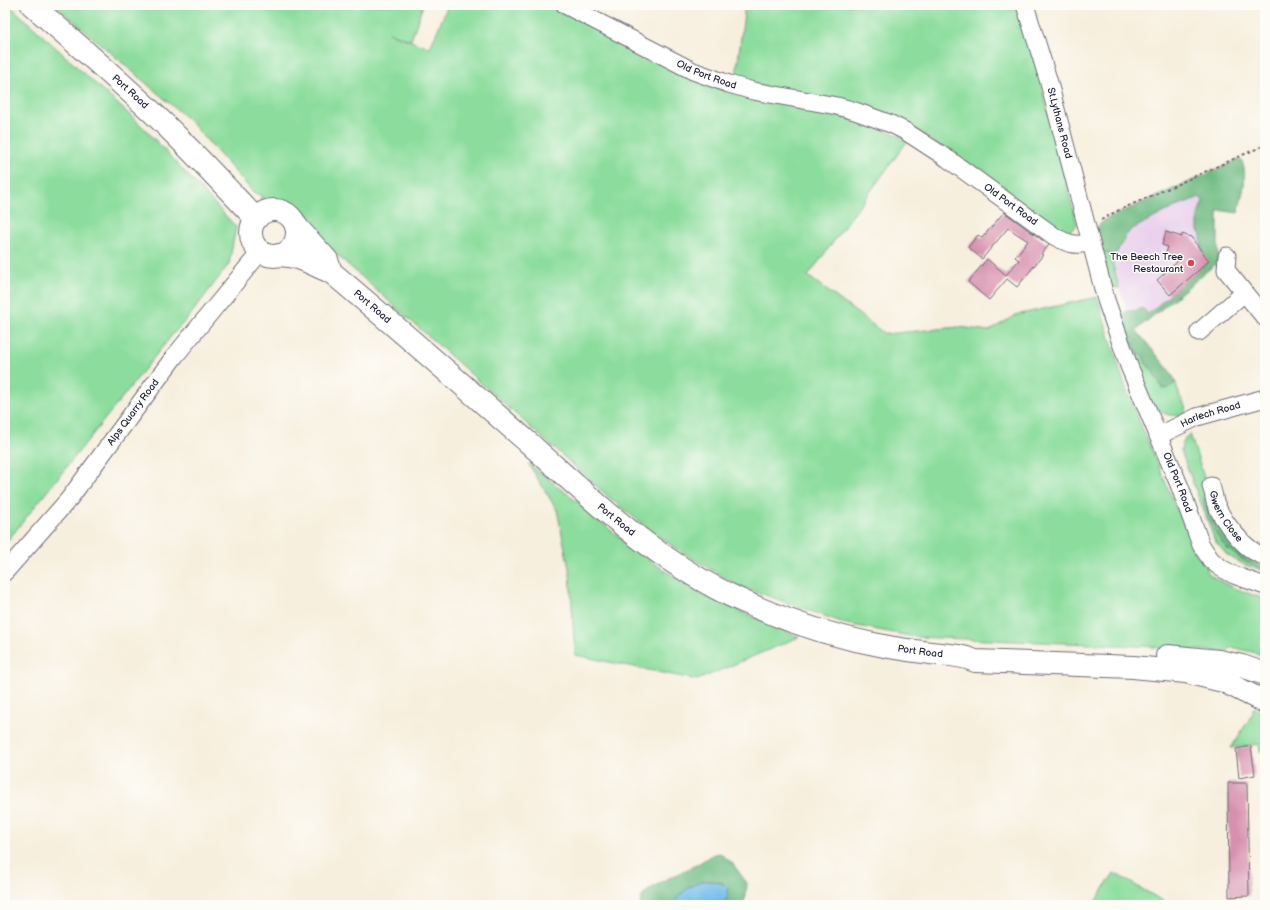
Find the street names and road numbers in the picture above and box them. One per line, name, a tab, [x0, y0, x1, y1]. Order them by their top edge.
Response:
street label: Old Port Road	[674, 58, 738, 92]
street label: Port Road	[109, 72, 151, 112]
street label: St.Lythans Road	[1045, 86, 1075, 160]
street label: Old Port Road	[981, 181, 1040, 228]
street label: Port Road	[351, 287, 393, 326]
street label: Alps Quarry Road	[105, 377, 162, 448]
street label: Harlech Road	[1179, 399, 1242, 430]
street label: Old Port Road	[1160, 451, 1195, 514]
street label: Gwern Close	[1207, 489, 1245, 545]
street label: Port Road	[595, 501, 638, 539]
street label: Port Road	[897, 643, 944, 660]

